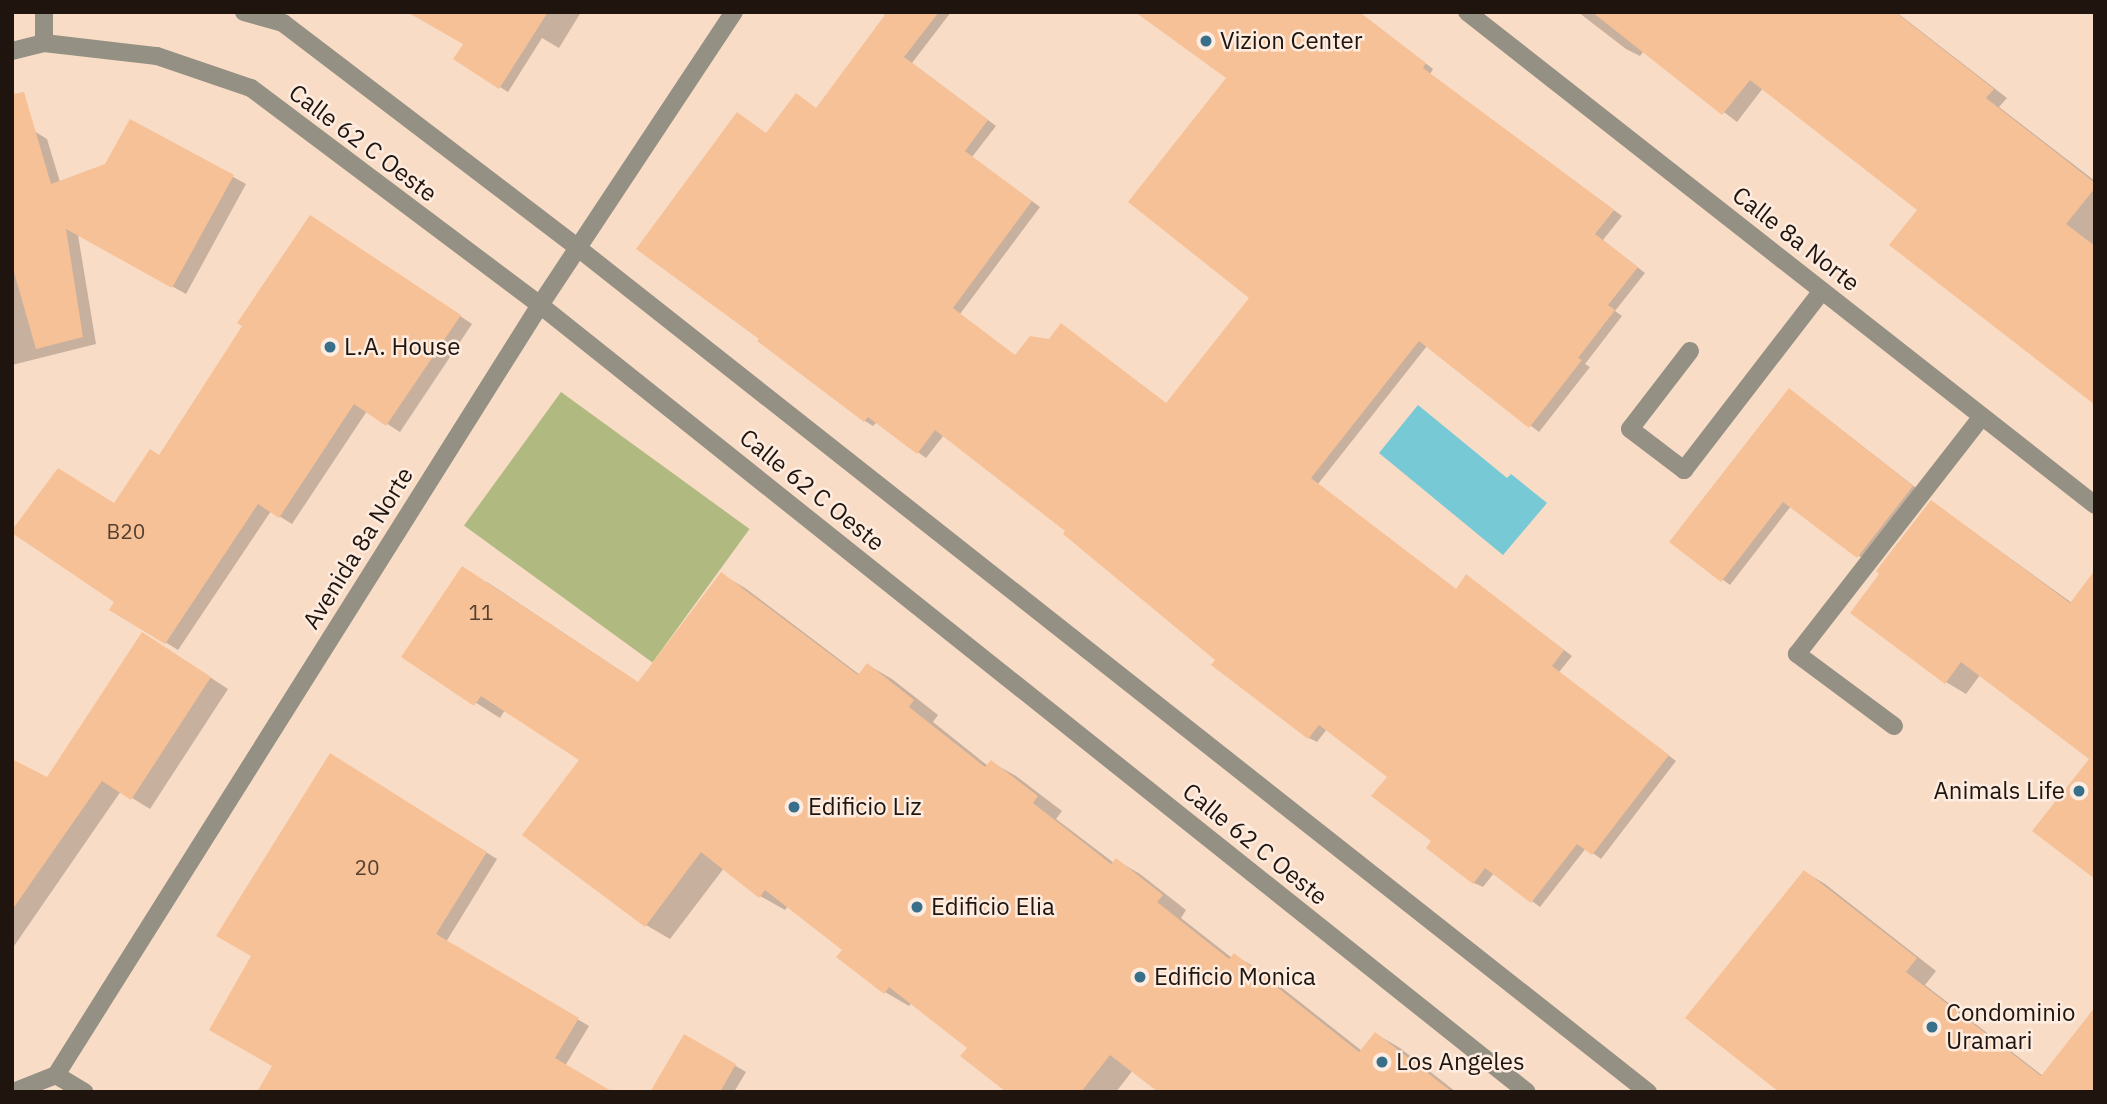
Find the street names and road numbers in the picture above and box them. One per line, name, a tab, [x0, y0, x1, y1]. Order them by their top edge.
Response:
street label: Calle 62 C Oeste	[283, 78, 443, 208]
street label: Calle 8a Norte	[1727, 180, 1865, 298]
street label: Calle 62 C Oeste	[734, 423, 890, 557]
street label: Avenida 8a Norte	[297, 462, 419, 634]
street label: Calle 62 C Oeste	[1177, 777, 1333, 911]

